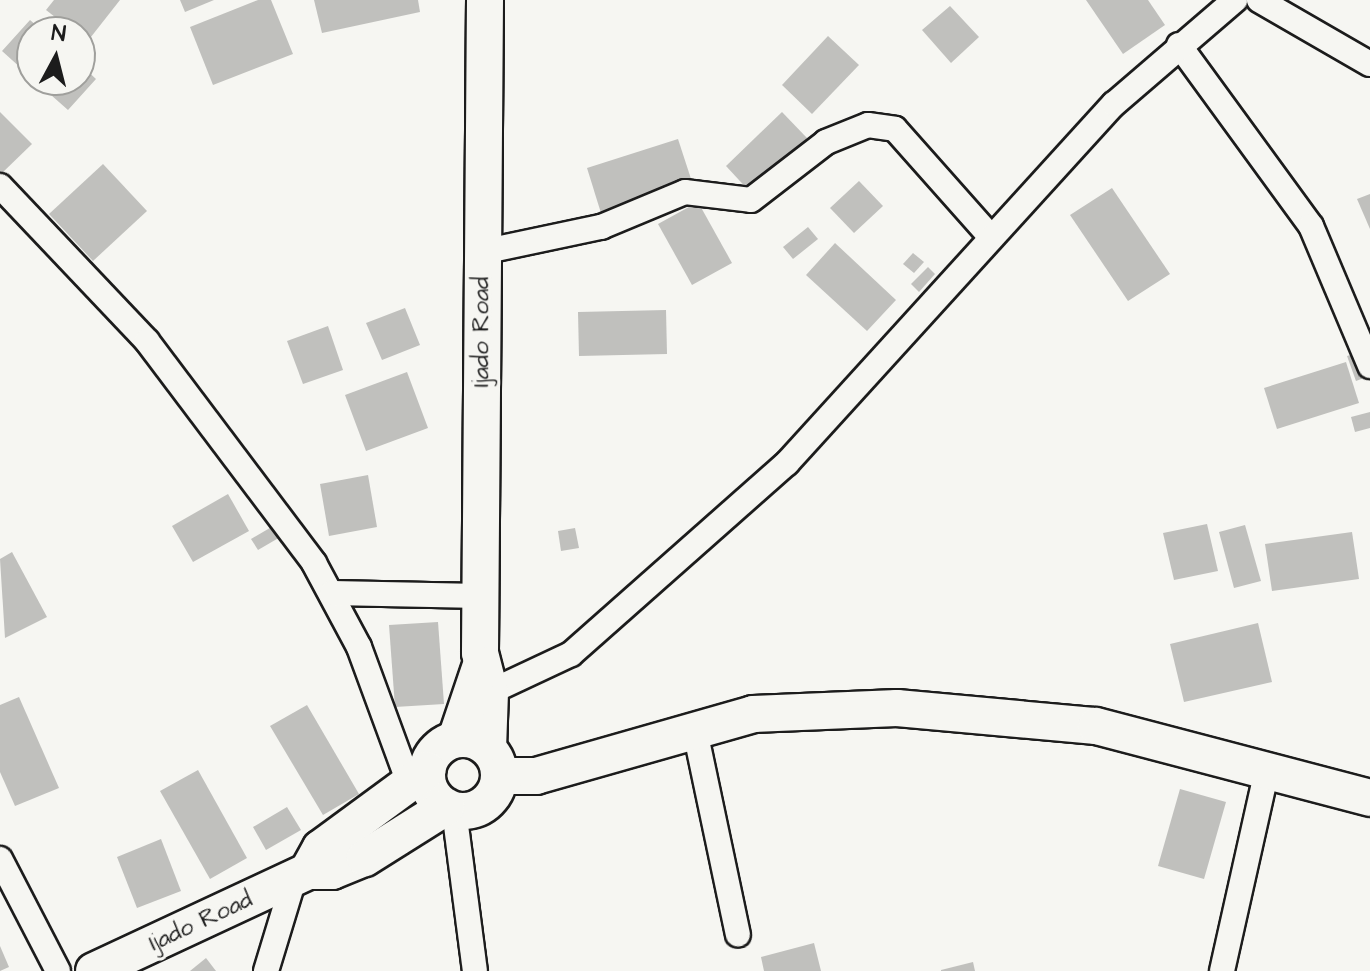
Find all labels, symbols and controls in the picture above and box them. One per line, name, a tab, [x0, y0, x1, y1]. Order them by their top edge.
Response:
north arrow	[16, 16, 96, 96]
text: N	[50, 17, 67, 50]
street label: Ijado Road	[468, 277, 496, 387]
street label: Ijado Road	[145, 886, 257, 958]

